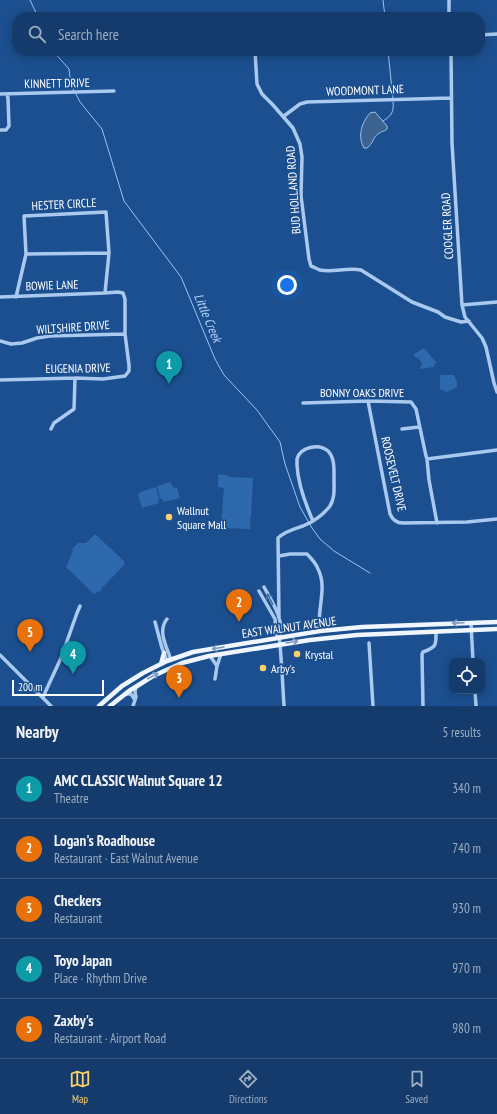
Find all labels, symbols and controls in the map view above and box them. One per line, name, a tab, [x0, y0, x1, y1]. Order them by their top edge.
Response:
search box	[12, 12, 485, 56]
icon: search	[26, 23, 48, 45]
text: Search here	[58, 25, 119, 44]
street label: KINNETT DRIVE	[24, 75, 90, 91]
street label: WOODMONT LANE	[326, 81, 404, 99]
street label: BUD HOLLAND ROAD	[282, 145, 304, 235]
street label: COOGLER ROAD	[438, 192, 456, 260]
street label: HESTER CIRCLE	[31, 195, 97, 213]
your location	[277, 275, 297, 295]
street label: BOWIE LANE	[25, 277, 79, 293]
water label: Little Creek	[190, 291, 227, 347]
street label: WILTSHIRE DRIVE	[36, 317, 110, 337]
pin: 1	[156, 351, 182, 384]
street label: EUGENIA DRIVE	[45, 360, 111, 376]
street label: BONNY OAKS DRIVE	[320, 385, 404, 400]
street label: ROOSEVELT DRIVE	[378, 435, 410, 513]
place label: Wallnut Square Mall	[177, 503, 226, 532]
marker: Wallnut Square Mall	[164, 512, 174, 522]
pin: 2	[226, 589, 252, 622]
one-way arrow	[266, 593, 273, 605]
street label: EAST WALNUT AVENUE	[241, 613, 337, 641]
pin: 5	[17, 619, 43, 652]
one-way arrow	[452, 620, 465, 627]
one-way arrow	[286, 638, 299, 646]
pin: 4	[60, 641, 86, 674]
one-way arrow	[212, 644, 225, 652]
place label: Krystal	[305, 647, 334, 662]
marker: Krystal	[292, 649, 302, 659]
map controls	[449, 658, 485, 694]
button: locate	[449, 658, 485, 694]
place label: Arby's	[271, 661, 295, 676]
marker: Arby's	[258, 663, 268, 673]
pin: 3	[166, 665, 192, 698]
one-way arrow	[147, 672, 159, 679]
scale bar	[12, 678, 104, 697]
text: 200 m	[18, 680, 42, 694]
text: Nearby	[16, 721, 59, 743]
text: 5 results	[442, 724, 481, 741]
text: AMC CLASSIC Walnut Square 12	[54, 771, 223, 790]
text: 1	[26, 780, 32, 797]
text: 340 m	[452, 780, 481, 797]
text: Theatre	[54, 790, 89, 807]
text: Logan's Roadhouse	[54, 831, 155, 850]
text: 2	[26, 840, 32, 857]
text: 740 m	[452, 840, 481, 857]
text: Restaurant · East Walnut Avenue	[54, 850, 198, 867]
text: Checkers	[54, 891, 101, 910]
text: 3	[26, 900, 32, 917]
text: 930 m	[452, 900, 481, 917]
text: Restaurant	[54, 910, 102, 927]
text: Toyo Japan	[54, 951, 112, 970]
text: 4	[26, 960, 32, 977]
text: 970 m	[452, 960, 481, 977]
text: Place · Rhythm Drive	[54, 970, 147, 987]
text: Zaxby's	[54, 1011, 93, 1030]
text: 5	[26, 1020, 32, 1037]
text: 980 m	[452, 1020, 481, 1037]
text: Restaurant · Airport Road	[54, 1030, 166, 1047]
tab: Map	[69, 1068, 91, 1106]
tab: Directions	[229, 1068, 267, 1106]
tab: Saved	[405, 1068, 428, 1106]

